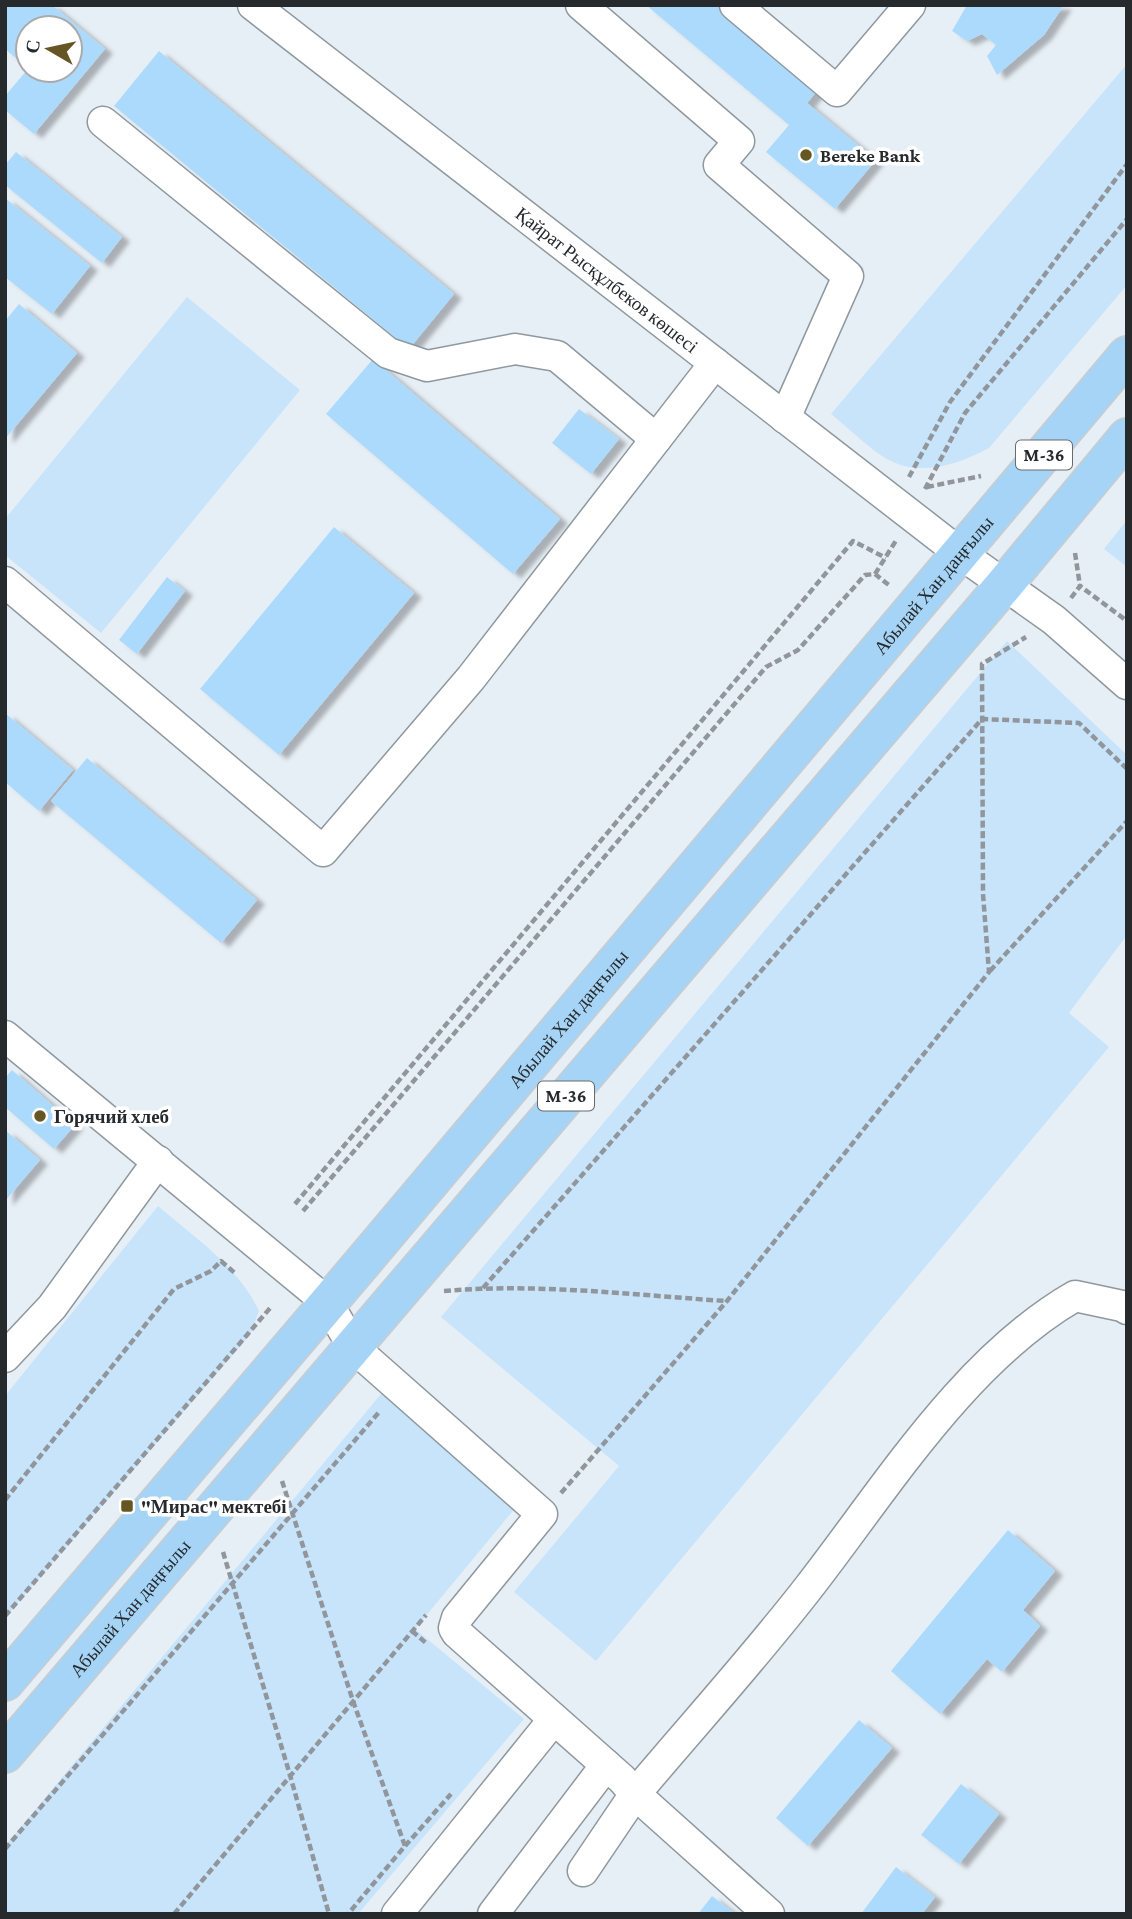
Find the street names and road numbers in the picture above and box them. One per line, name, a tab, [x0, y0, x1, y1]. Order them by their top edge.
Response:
street label: Қайрат Рысқұлбеков көшесі	[512, 202, 702, 357]
road number: M-36	[1016, 440, 1072, 470]
street label: Абылай Хан даңғылы	[869, 512, 997, 658]
street label: Абылай Хан даңғылы	[504, 945, 632, 1092]
road number: M-36	[538, 1082, 594, 1111]
street label: Абылай Хан даңғылы	[65, 1535, 194, 1681]

